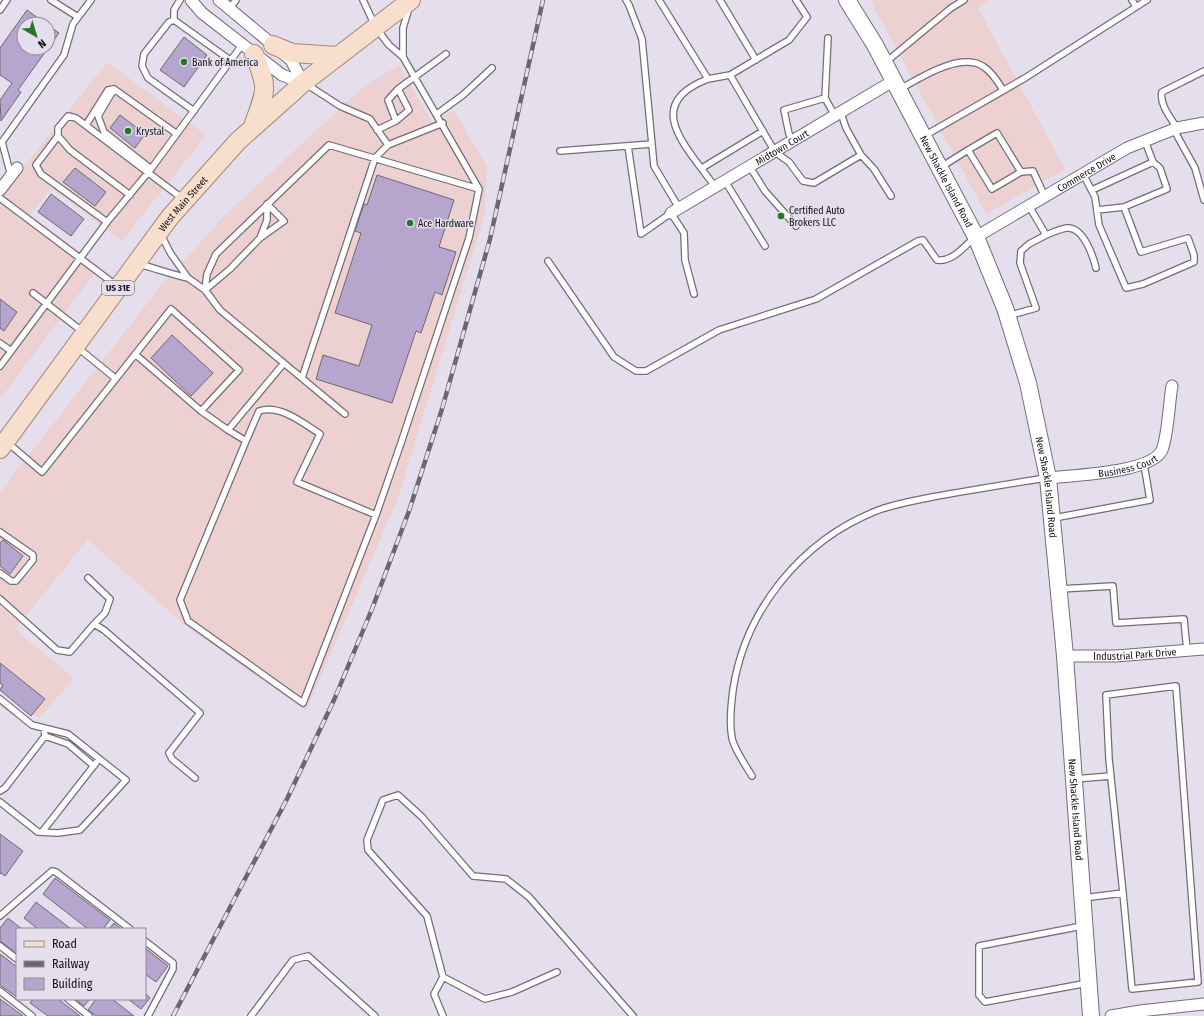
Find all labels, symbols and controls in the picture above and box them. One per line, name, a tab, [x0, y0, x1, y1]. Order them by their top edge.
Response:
north arrow	[16, 16, 56, 56]
text: N	[35, 36, 48, 51]
marker: Bank of America	[179, 57, 189, 67]
place label: Bank of America	[192, 57, 258, 69]
marker: Krystal	[123, 126, 133, 136]
place label: Krystal	[136, 126, 164, 138]
street label: Midtown Court	[754, 127, 812, 168]
street label: New Shackle Island Road	[917, 134, 975, 230]
street label: Commerce Drive	[1055, 151, 1118, 195]
street label: West Main Street	[156, 174, 211, 234]
place label: Certified Auto Brokers LLC	[789, 205, 845, 229]
marker: Certified Auto Brokers LLC	[776, 211, 786, 221]
marker: Ace Hardware	[405, 218, 415, 228]
place label: Ace Hardware	[418, 218, 474, 230]
road number: US 31E	[102, 281, 134, 295]
street label: New Shackle Island Road	[1032, 436, 1059, 538]
street label: Business Court	[1098, 452, 1161, 480]
street label: Industrial Park Drive	[1093, 646, 1177, 663]
street label: New Shackle Island Road	[1065, 758, 1085, 861]
legend	[16, 928, 146, 1000]
text: Road	[52, 937, 77, 951]
text: Railway	[52, 957, 90, 971]
text: Building	[52, 977, 93, 991]

